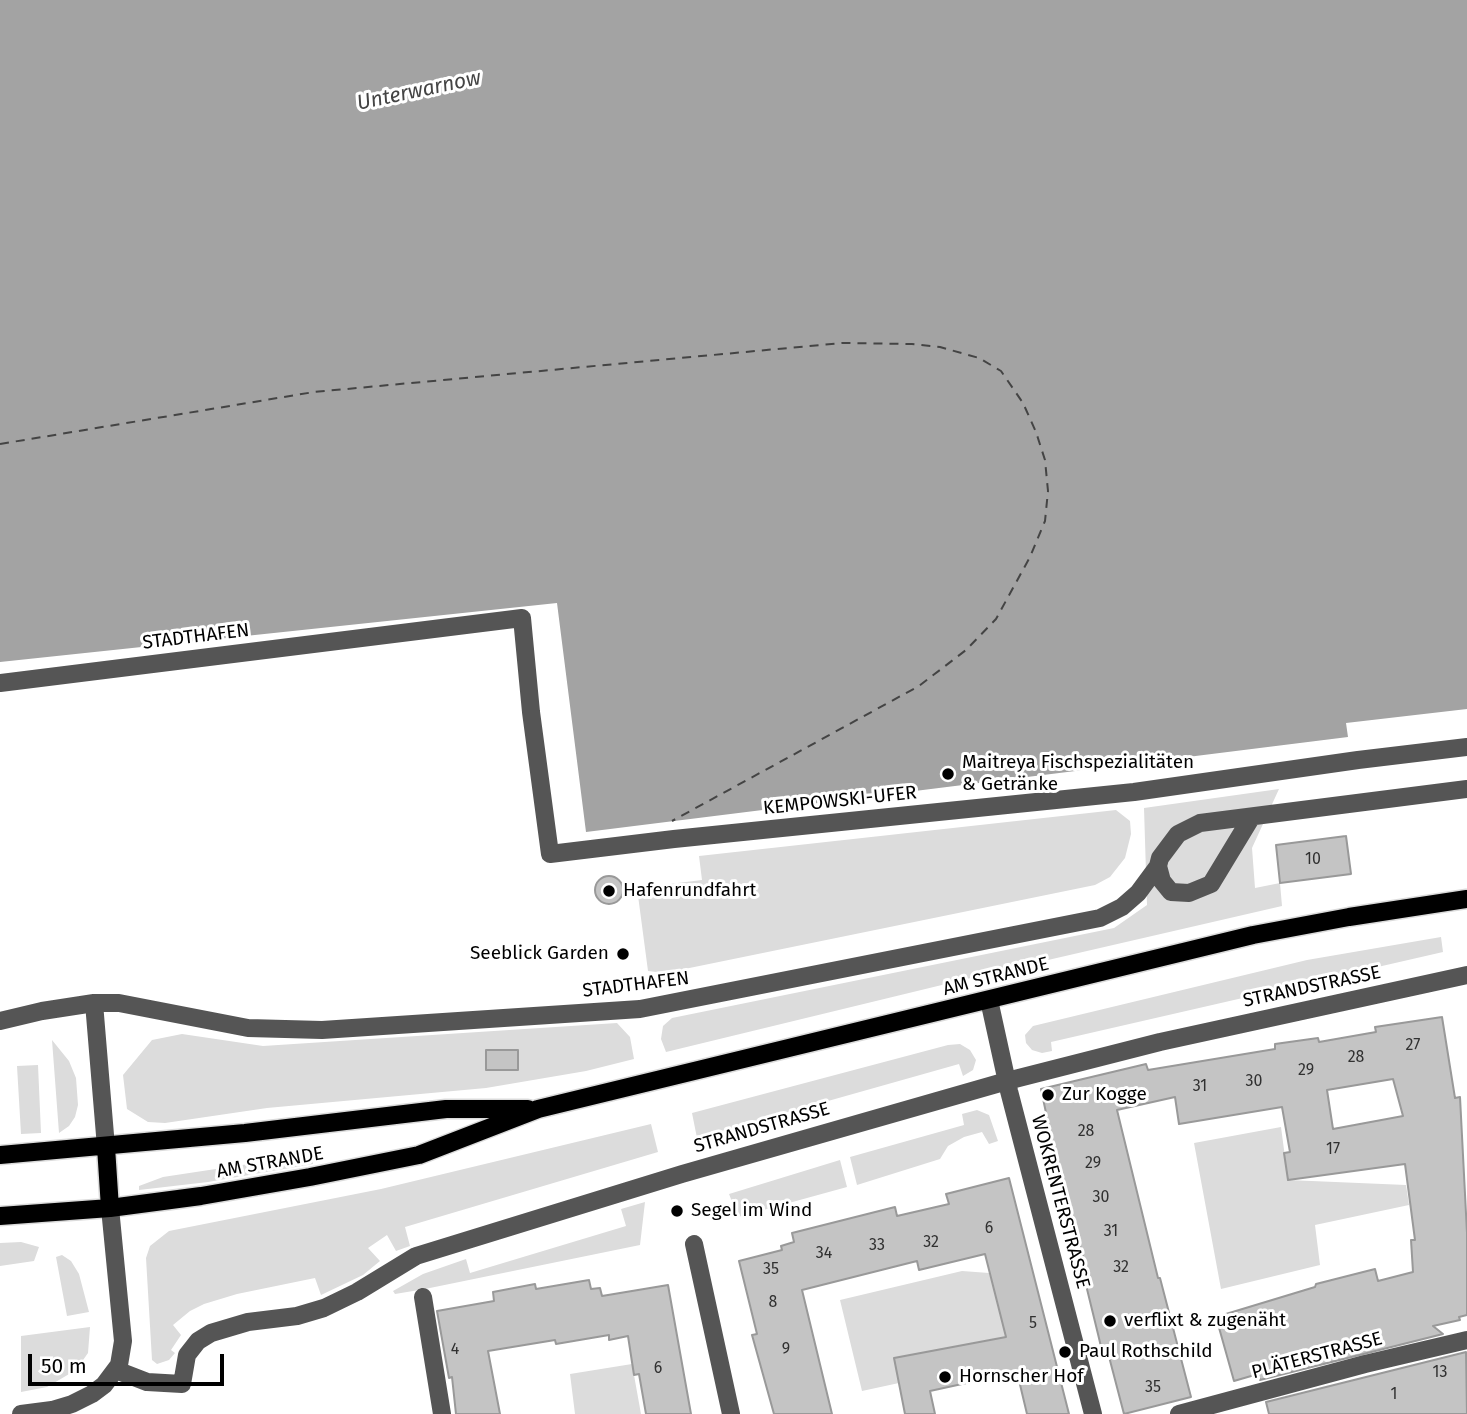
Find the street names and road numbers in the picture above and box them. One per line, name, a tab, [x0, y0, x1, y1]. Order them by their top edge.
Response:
street label: STADTHAFEN	[141, 619, 251, 655]
street label: KEMPOWSKI-UFER	[762, 782, 918, 820]
street label: AM STRANDE	[941, 953, 1051, 1001]
street label: STRANDSTRASSE	[1241, 961, 1383, 1013]
street label: STADTHAFEN	[581, 967, 691, 1003]
street label: STRANDSTRASSE	[692, 1098, 832, 1158]
street label: WOKRENTERSTRASSE	[1026, 1113, 1094, 1291]
street label: AM STRANDE	[215, 1142, 325, 1184]
street label: PLÄTERSTRASSE	[1249, 1328, 1385, 1384]

